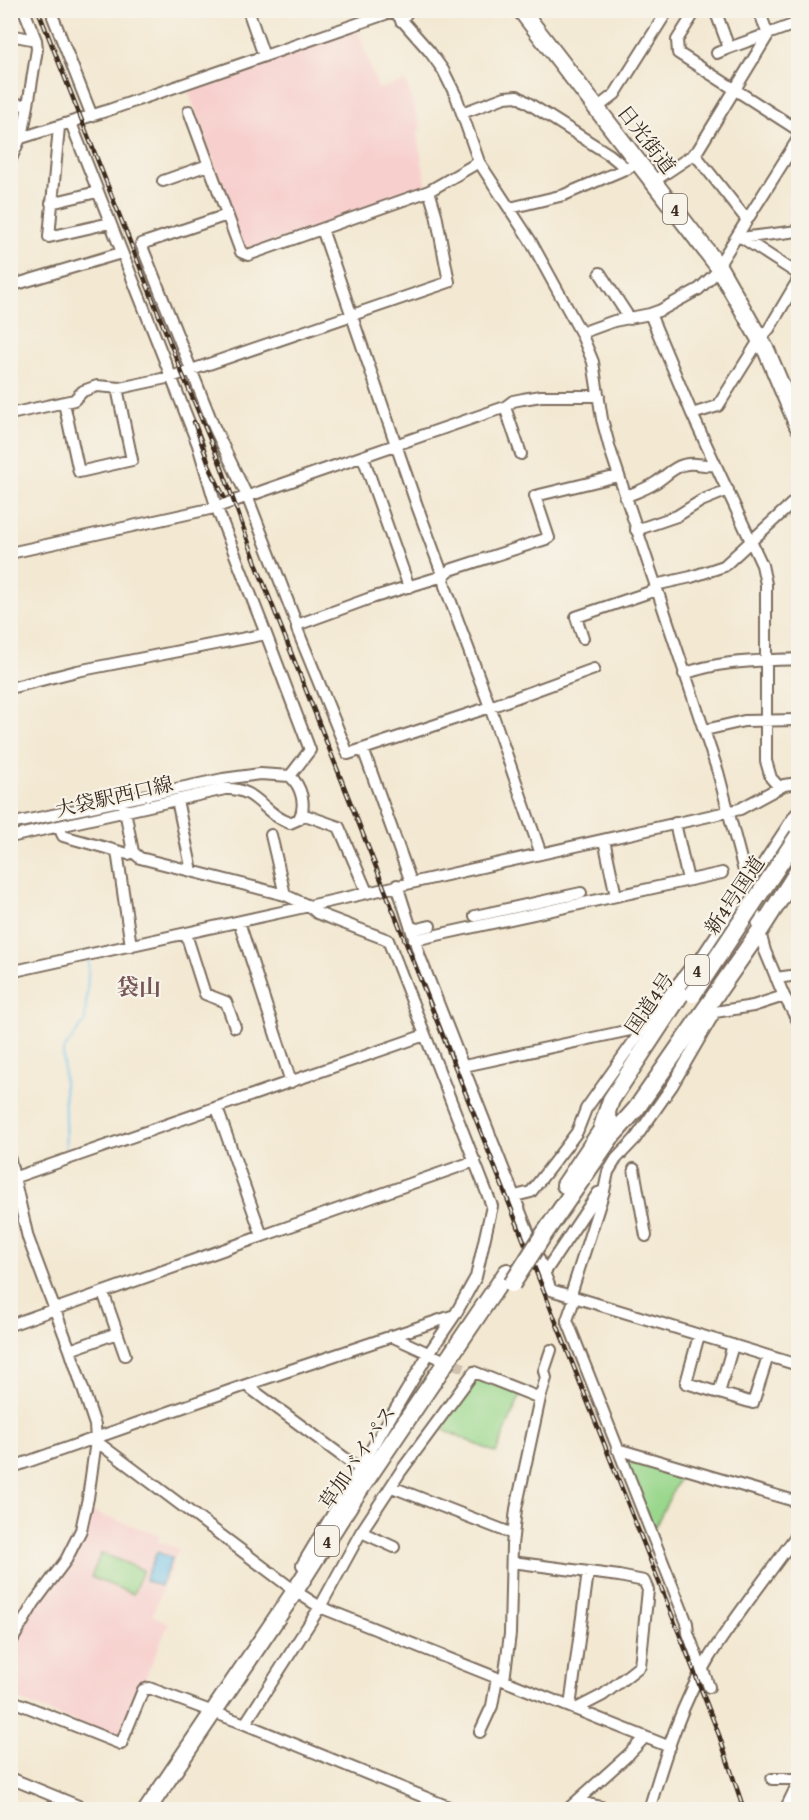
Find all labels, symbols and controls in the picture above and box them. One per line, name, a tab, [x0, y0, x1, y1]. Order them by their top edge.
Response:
street label: 日光街道	[611, 99, 683, 179]
road number: 4	[663, 194, 687, 224]
street label: 大袋駅西口線	[52, 768, 176, 824]
street label: 新4号国道	[697, 850, 771, 940]
road number: 4	[685, 955, 709, 985]
street label: 国道4号	[618, 966, 680, 1040]
district label: 袋山	[117, 971, 161, 1003]
street label: 草加バイパス	[312, 1399, 402, 1515]
road number: 4	[315, 1526, 339, 1556]

